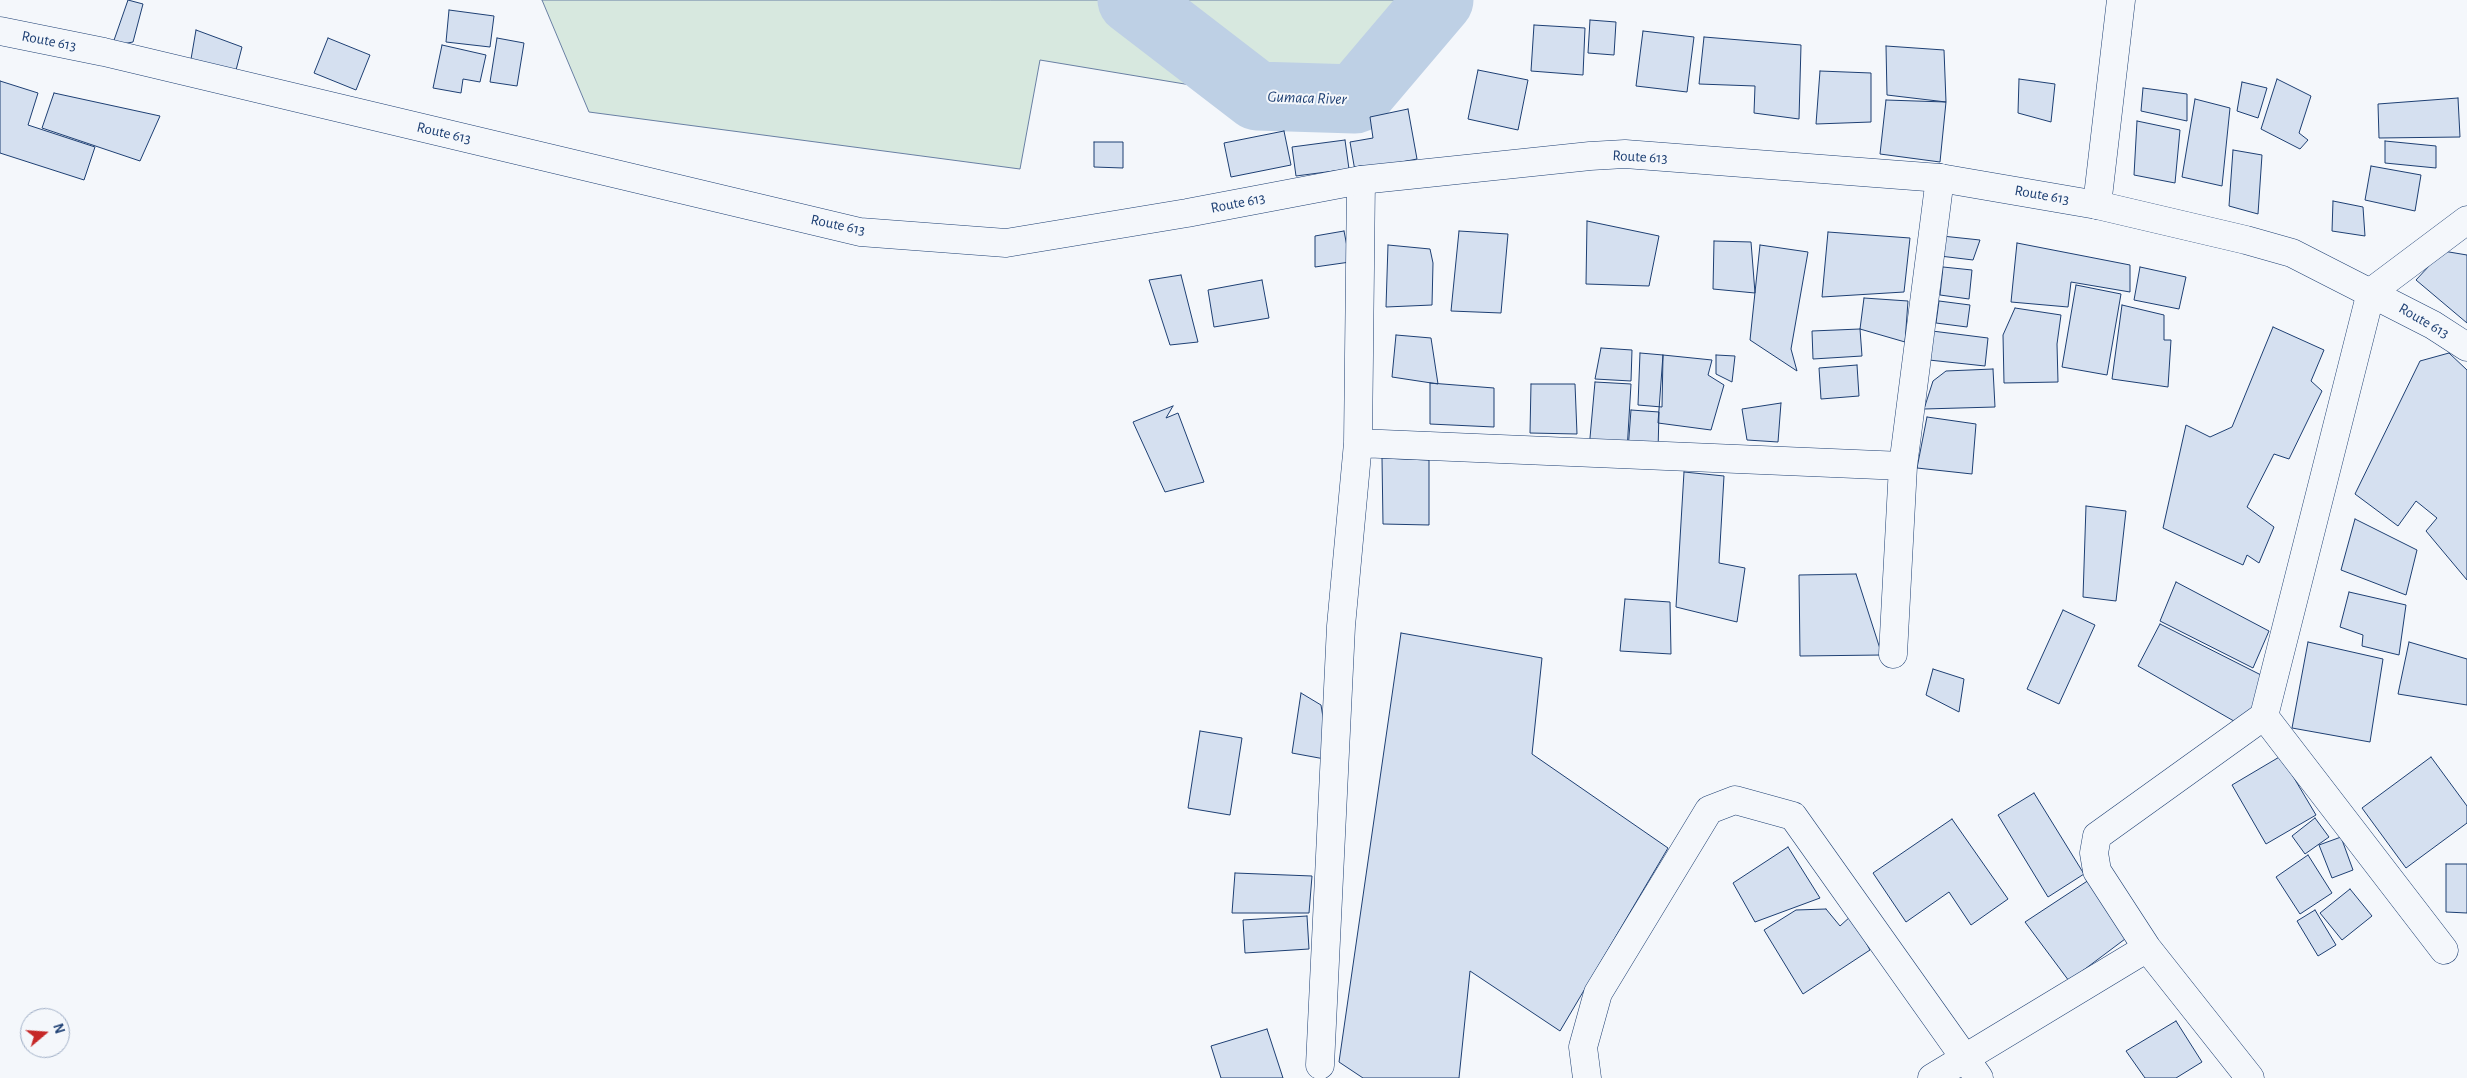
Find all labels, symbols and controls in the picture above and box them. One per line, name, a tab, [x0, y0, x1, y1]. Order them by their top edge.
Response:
street label: Route 613	[20, 27, 78, 55]
water label: Gumaca River	[1267, 87, 1347, 109]
street label: Route 613	[415, 118, 473, 148]
street label: Route 613	[1612, 147, 1668, 167]
street label: Route 613	[2013, 181, 2071, 209]
street label: Route 613	[1209, 189, 1267, 217]
street label: Route 613	[809, 210, 867, 240]
street label: Route 613	[2396, 299, 2452, 343]
north arrow	[20, 1008, 70, 1058]
text: N	[50, 1022, 66, 1035]

